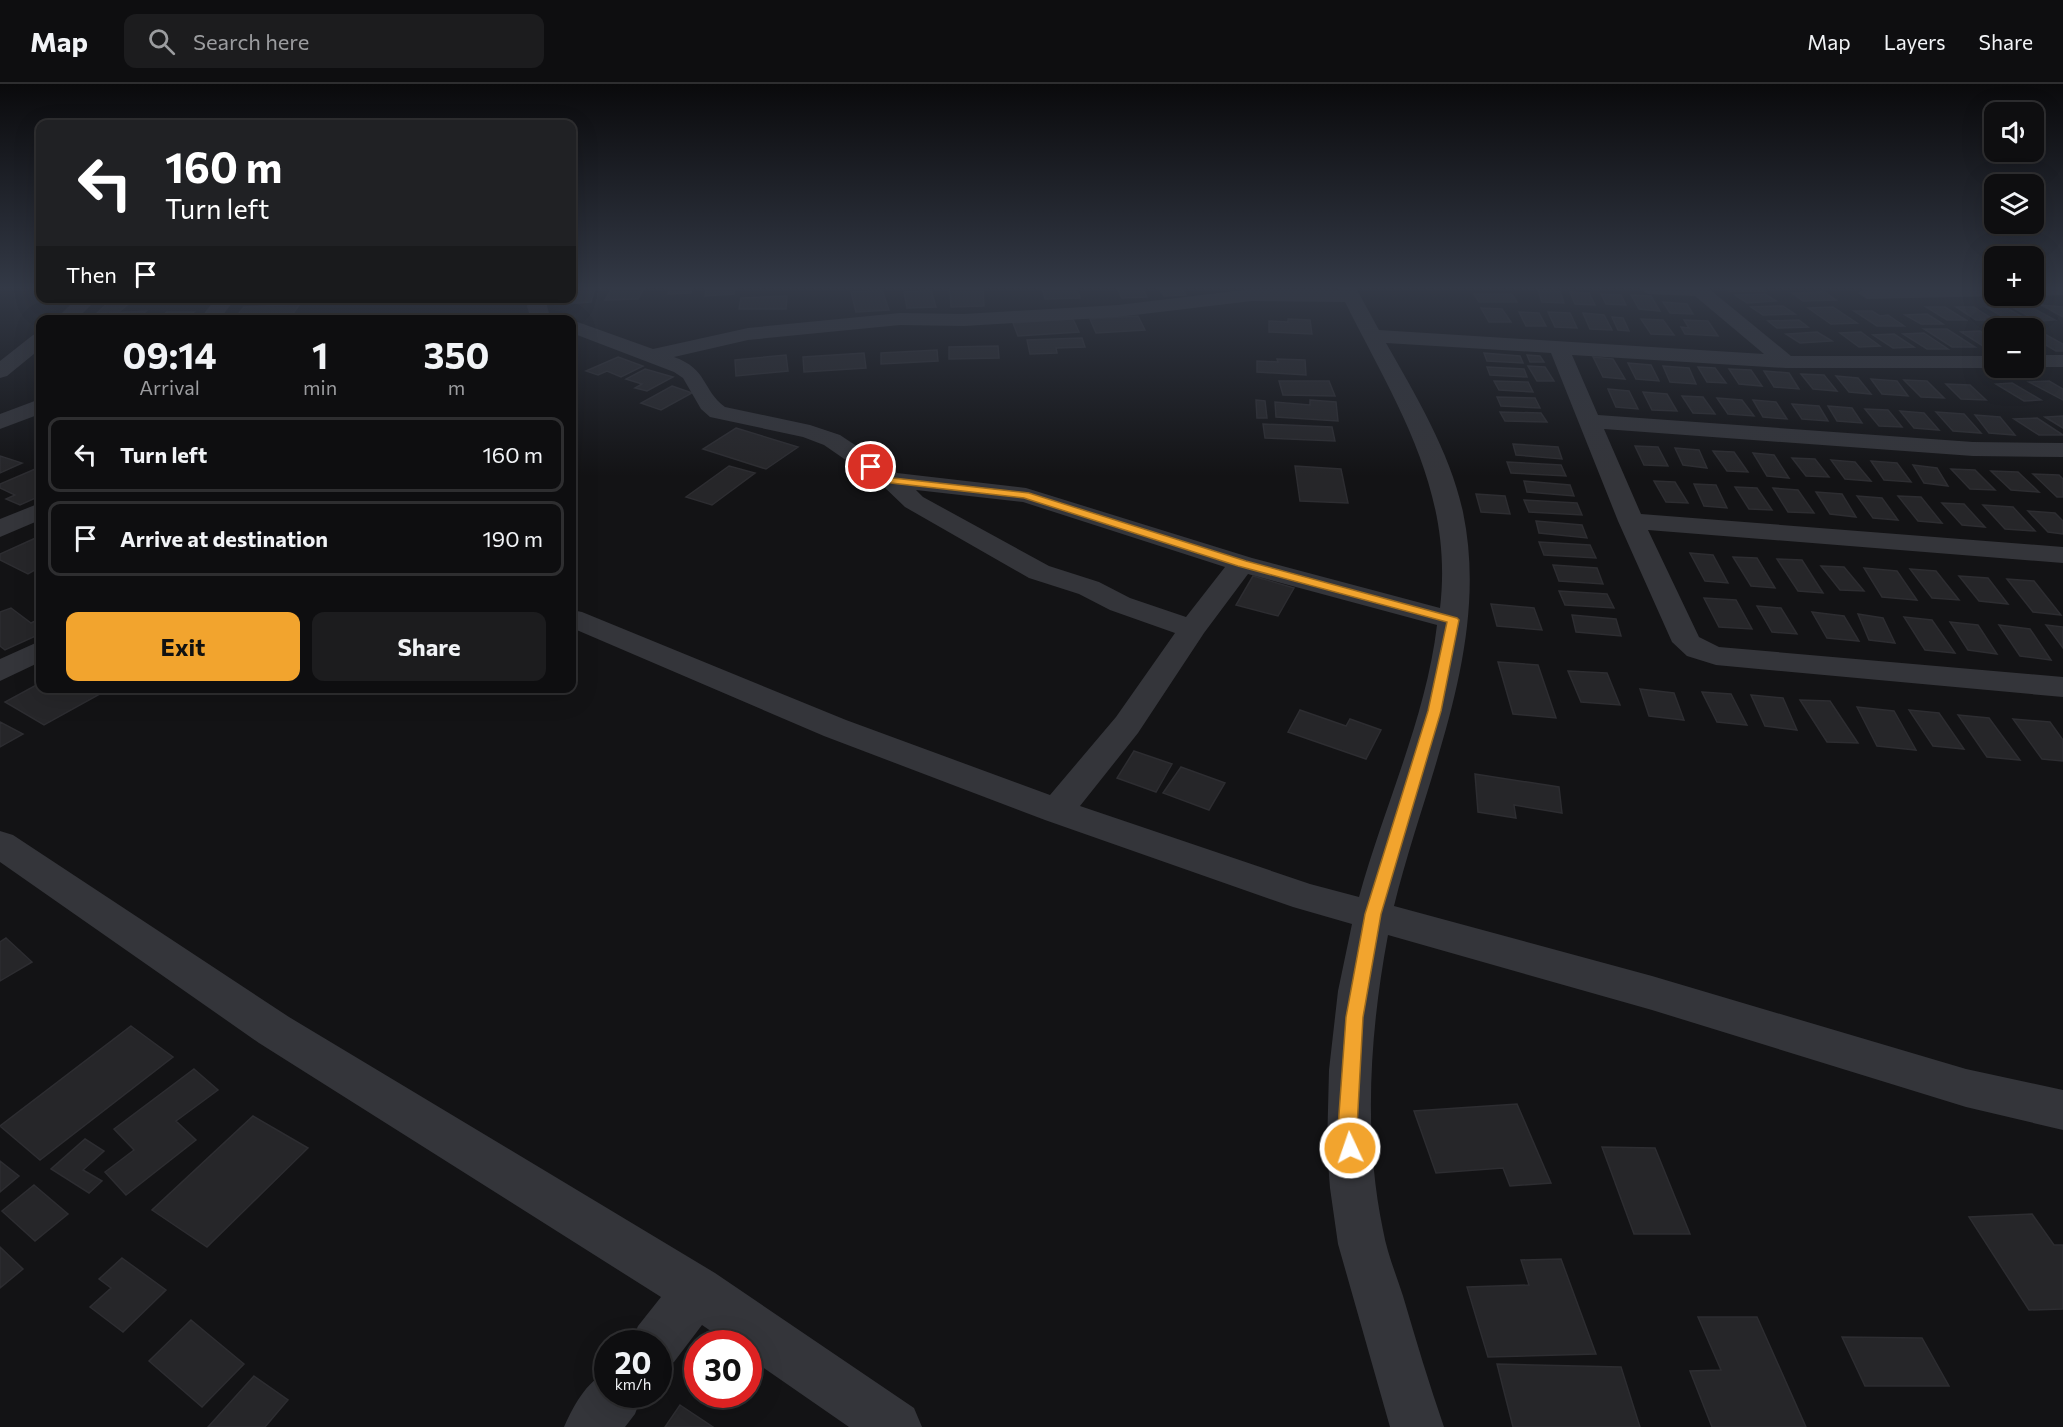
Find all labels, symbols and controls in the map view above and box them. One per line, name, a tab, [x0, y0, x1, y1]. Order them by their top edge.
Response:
search box	[124, 14, 544, 68]
text: Map	[30, 24, 88, 58]
icon: search	[145, 25, 178, 58]
text: Search here	[193, 28, 309, 55]
text: Map	[1807, 29, 1851, 54]
text: Layers	[1884, 29, 1946, 54]
text: Share	[1979, 29, 2033, 54]
map controls	[1984, 102, 2044, 378]
button: sound	[1984, 102, 2044, 162]
text: 160 m	[165, 140, 283, 192]
icon: left	[66, 144, 144, 222]
button: layers	[1984, 174, 2044, 234]
text: Turn left	[165, 192, 269, 225]
button: +	[1984, 246, 2044, 306]
icon: arrive	[129, 258, 162, 291]
text: Then	[66, 261, 117, 288]
button: −	[1984, 318, 2044, 378]
text: 09:14	[123, 332, 217, 376]
text: 1	[312, 332, 328, 376]
text: 350	[424, 332, 490, 376]
text: Arrival	[139, 375, 200, 399]
text: min	[303, 375, 337, 399]
text: m	[448, 375, 465, 399]
icon: left	[69, 438, 102, 471]
text: Turn left	[120, 441, 207, 468]
text: 160 m	[482, 441, 543, 468]
pin	[845, 441, 896, 492]
icon: arrive	[854, 450, 887, 483]
icon: arrive	[69, 522, 102, 555]
text: Arrive at destination	[120, 525, 328, 552]
text: 190 m	[482, 525, 543, 552]
button: Exit	[66, 612, 300, 681]
button: Share	[312, 612, 546, 681]
position arrow	[1318, 1116, 1382, 1180]
speed limit sign: 30	[684, 1330, 762, 1408]
text: 20	[615, 1343, 651, 1380]
text: km/h	[615, 1375, 651, 1393]

